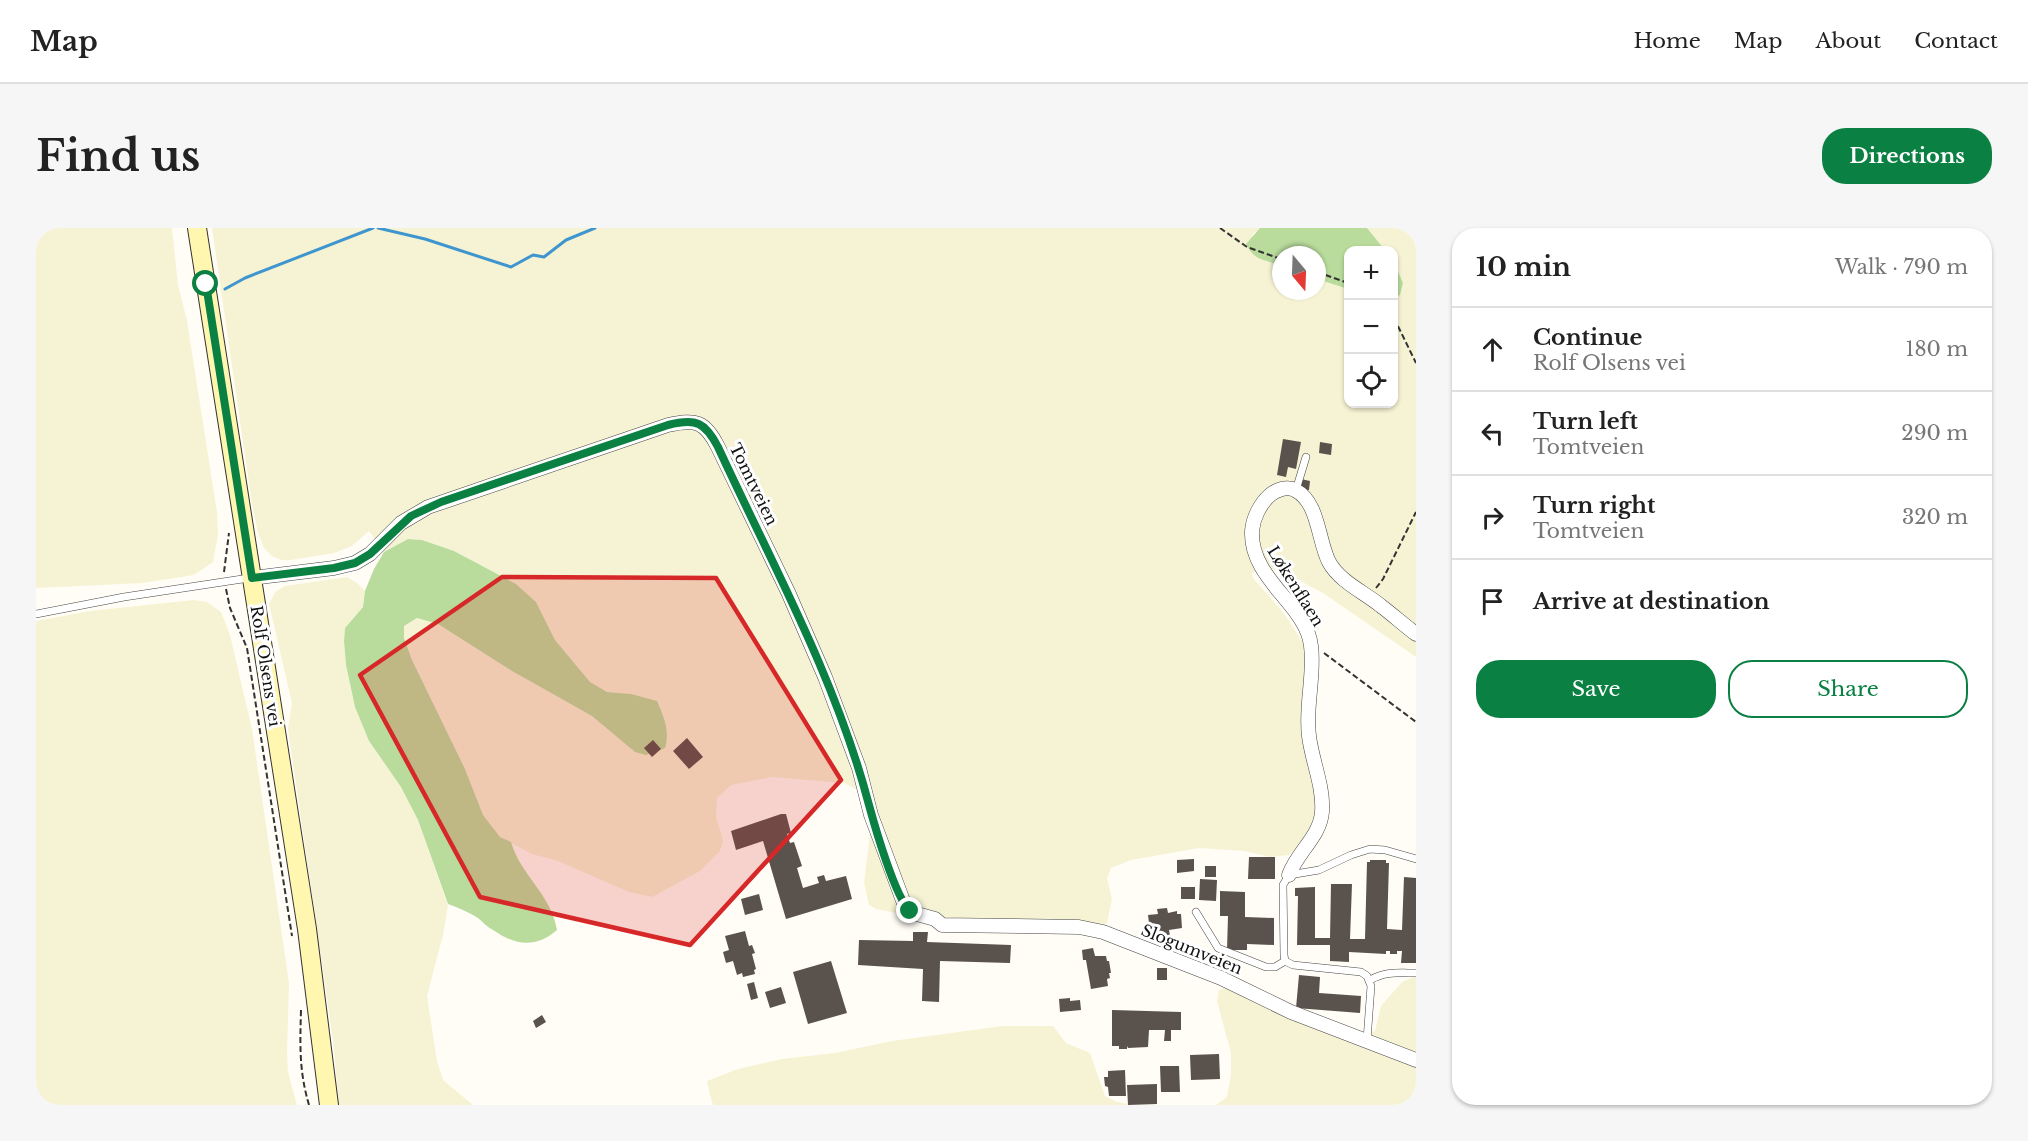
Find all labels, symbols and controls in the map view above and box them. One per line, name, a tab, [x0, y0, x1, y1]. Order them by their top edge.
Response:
text: Map	[30, 24, 98, 59]
text: Home	[1634, 28, 1701, 54]
text: Map	[1734, 28, 1782, 54]
text: About	[1815, 28, 1881, 54]
text: Contact	[1914, 28, 1998, 54]
button: Directions	[1822, 128, 1992, 184]
text: Find us	[36, 130, 200, 182]
north arrow	[1272, 246, 1326, 300]
map controls	[1344, 246, 1398, 408]
button: +	[1344, 246, 1398, 300]
text: 10 min	[1476, 251, 1571, 283]
text: Walk · 790 m	[1835, 255, 1968, 279]
route start	[192, 270, 218, 296]
button: −	[1344, 300, 1398, 354]
text: Continue	[1533, 324, 1642, 351]
icon: ahead	[1476, 333, 1509, 366]
text: 180 m	[1905, 337, 1968, 361]
text: Rolf Olsens vei	[1533, 351, 1686, 375]
button: locate	[1344, 354, 1398, 408]
text: Turn left	[1533, 408, 1638, 435]
icon: left	[1476, 417, 1509, 450]
text: 290 m	[1901, 421, 1968, 445]
text: Tomtveien	[1533, 435, 1644, 459]
street label: Tomtveien	[726, 440, 782, 528]
text: Turn right	[1533, 492, 1655, 519]
icon: right	[1476, 501, 1509, 534]
text: 320 m	[1902, 505, 1968, 529]
text: Tomtveien	[1533, 519, 1644, 543]
street label: Løkenflaen	[1263, 542, 1329, 630]
icon: arrive	[1476, 585, 1509, 618]
text: Arrive at destination	[1533, 588, 1770, 615]
street label: Rolf Olsens vei	[247, 604, 286, 729]
button: Save	[1476, 660, 1716, 718]
button: Share	[1728, 660, 1968, 718]
route end	[896, 897, 922, 923]
street label: Slogumveien	[1138, 920, 1246, 978]

